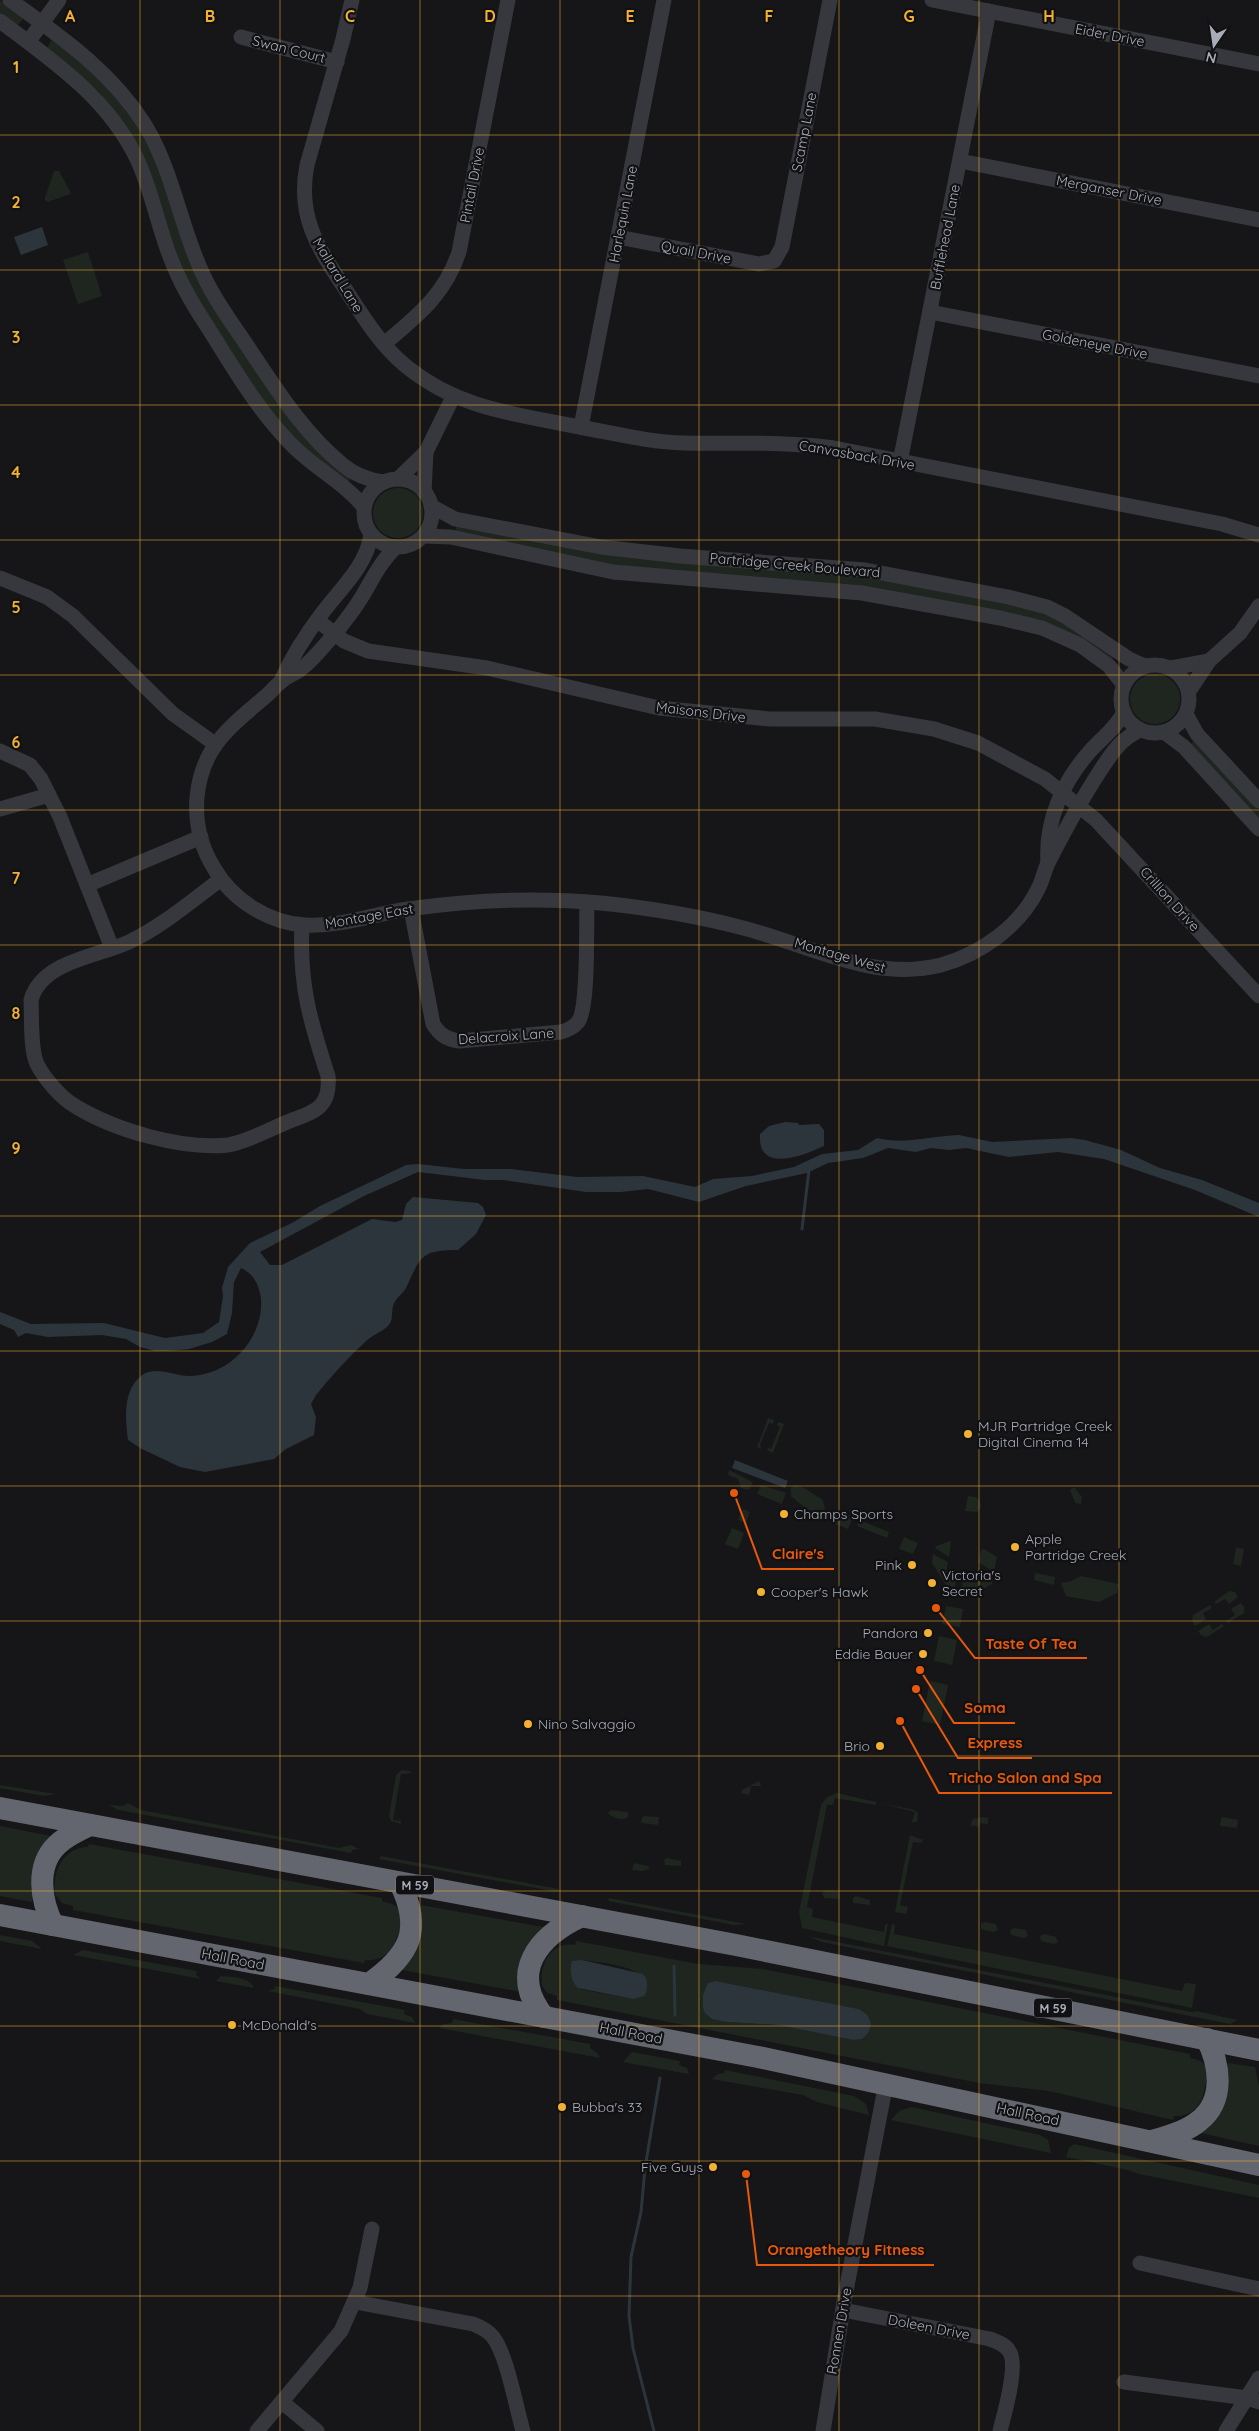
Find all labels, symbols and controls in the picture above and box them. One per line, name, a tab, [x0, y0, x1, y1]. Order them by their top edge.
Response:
text: A	[65, 6, 76, 26]
text: B	[205, 6, 215, 26]
text: C	[345, 6, 355, 26]
text: D	[484, 6, 496, 26]
text: E	[625, 6, 635, 26]
text: F	[765, 6, 774, 26]
text: G	[903, 6, 915, 26]
text: H	[1043, 6, 1055, 26]
street label: Eider Drive	[1074, 19, 1146, 51]
north arrow	[1189, 20, 1239, 70]
street label: Swan Court	[251, 31, 328, 67]
text: N	[1204, 48, 1218, 68]
text: 1	[13, 57, 19, 77]
street label: Scamp Lane	[787, 91, 821, 173]
street label: Pintail Drive	[456, 146, 488, 224]
street label: Harlequin Lane	[605, 164, 641, 264]
street label: Merganser Drive	[1055, 171, 1163, 209]
street label: Bufflehead Lane	[926, 183, 964, 291]
text: 2	[11, 192, 21, 212]
street label: Mallard Lane	[309, 234, 367, 316]
street label: Quail Drive	[659, 236, 733, 268]
street label: Goldeneye Drive	[1041, 325, 1149, 363]
text: 3	[12, 327, 20, 347]
street label: Canvasback Drive	[798, 436, 916, 474]
text: 4	[11, 462, 21, 482]
street label: Partridge Creek Boulevard	[709, 549, 881, 581]
text: 5	[11, 597, 21, 617]
street label: Maisons Drive	[655, 698, 747, 726]
text: 6	[12, 732, 21, 752]
street label: Crillion Drive	[1136, 863, 1204, 935]
text: 7	[12, 868, 21, 888]
street label: Montage East	[323, 899, 415, 933]
street label: Montage West	[792, 933, 888, 977]
text: 8	[12, 1003, 21, 1023]
street label: Delacroix Lane	[457, 1024, 555, 1048]
text: 9	[11, 1138, 21, 1158]
place label: MJR Partridge Creek Digital Cinema 14	[978, 1417, 1112, 1451]
marker: MJR Partridge Creek Digital Cinema 14	[962, 1428, 974, 1440]
place label: Champs Sports	[794, 1505, 893, 1523]
marker: Champs Sports	[778, 1508, 790, 1520]
place label: Apple Partridge Creek	[1025, 1530, 1127, 1564]
callout: Claire's	[762, 1539, 834, 1569]
marker: Apple Partridge Creek	[1009, 1541, 1021, 1553]
text: Claire's	[772, 1544, 824, 1563]
place label: Pink	[875, 1556, 902, 1574]
marker: Pink	[906, 1559, 918, 1571]
place label: Victoria's Secret	[942, 1566, 1001, 1600]
marker: Victoria's Secret	[926, 1577, 938, 1589]
place label: Cooper's Hawk	[771, 1583, 868, 1601]
marker: Cooper's Hawk	[755, 1586, 767, 1598]
place label: Pandora	[863, 1624, 918, 1642]
marker: Pandora	[922, 1627, 934, 1639]
callout: Taste Of Tea	[975, 1628, 1087, 1658]
text: Taste Of Tea	[985, 1634, 1077, 1653]
place label: Eddie Bauer	[835, 1645, 914, 1663]
marker: Eddie Bauer	[917, 1648, 929, 1660]
callout: Soma	[954, 1693, 1015, 1723]
text: Soma	[964, 1698, 1006, 1717]
place label: Nino Salvaggio	[538, 1715, 636, 1733]
marker: Nino Salvaggio	[522, 1718, 534, 1730]
callout: Express	[958, 1728, 1032, 1758]
text: Express	[968, 1733, 1022, 1752]
place label: Brio	[844, 1737, 870, 1755]
marker: Brio	[874, 1740, 886, 1752]
callout: Tricho Salon and Spa	[939, 1763, 1112, 1793]
text: Tricho Salon and Spa	[948, 1768, 1102, 1787]
road number: M 59	[396, 1876, 434, 1894]
street label: Hall Road	[200, 1944, 266, 1974]
road number: M 59	[1034, 1999, 1072, 2018]
place label: McDonald's	[242, 2016, 317, 2034]
street label: Hall Road	[598, 2018, 664, 2048]
marker: McDonald's	[226, 2019, 238, 2031]
place label: Bubba's 33	[572, 2098, 642, 2116]
street label: Hall Road	[995, 2099, 1061, 2129]
marker: Bubba's 33	[556, 2101, 568, 2113]
place label: Five Guys	[641, 2158, 703, 2176]
marker: Five Guys	[707, 2161, 719, 2173]
callout: Orangetheory Fitness	[757, 2235, 934, 2265]
text: Orangetheory Fitness	[767, 2240, 925, 2259]
street label: Ronnen Drive	[823, 2286, 855, 2376]
street label: Doleen Drive	[886, 2310, 972, 2344]

